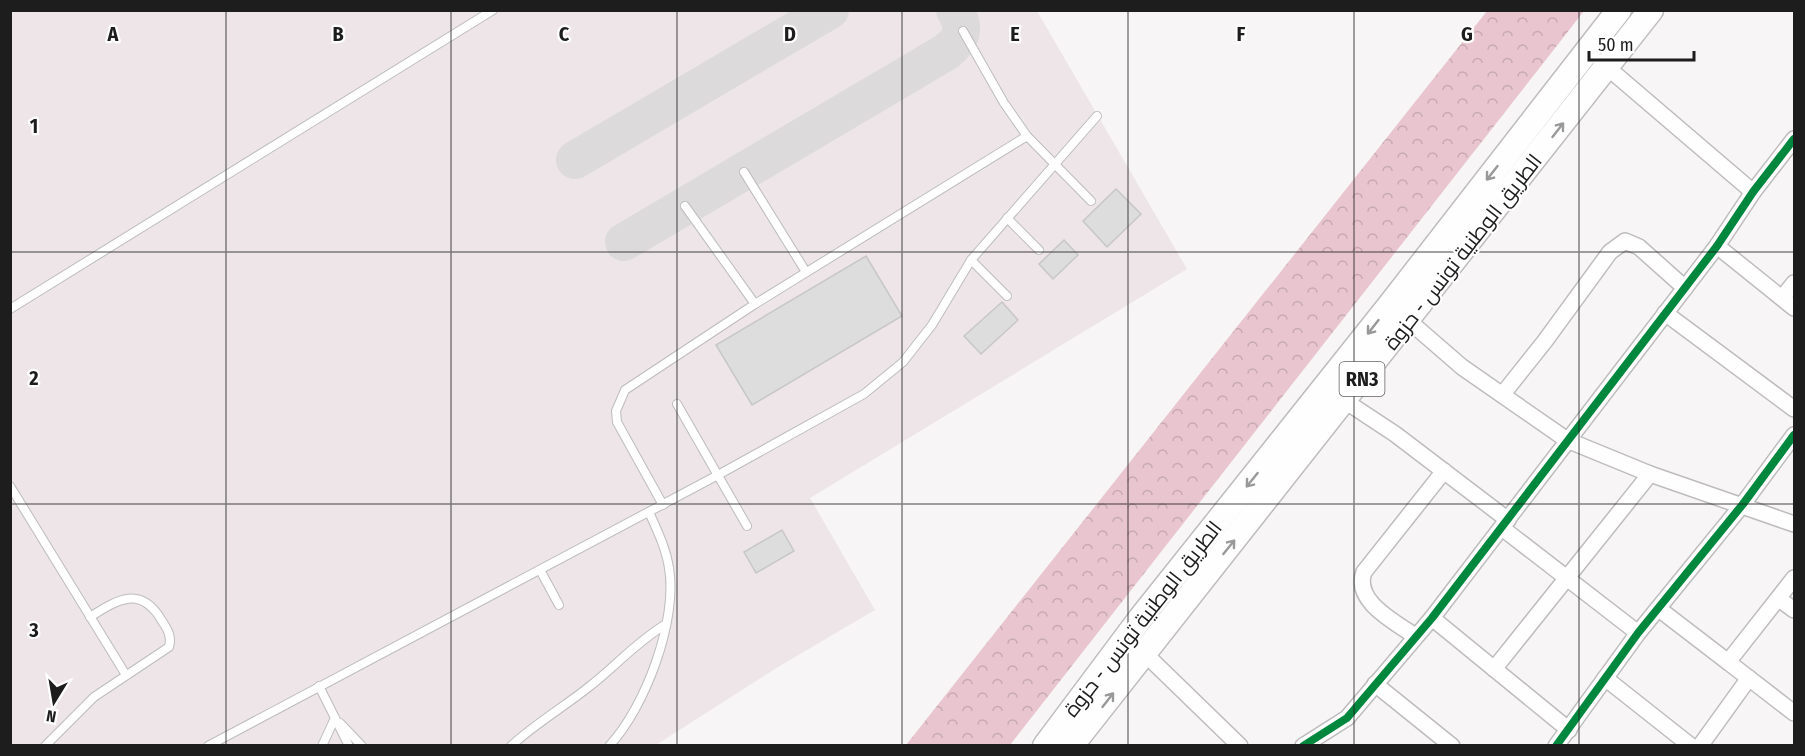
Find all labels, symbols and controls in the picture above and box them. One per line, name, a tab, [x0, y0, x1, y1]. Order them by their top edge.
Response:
text: A	[107, 22, 120, 46]
text: B	[332, 22, 344, 46]
text: C	[559, 22, 570, 46]
text: D	[784, 22, 796, 46]
text: E	[1010, 22, 1020, 46]
text: F	[1237, 22, 1246, 46]
text: G	[1461, 22, 1473, 46]
scale bar	[1589, 24, 1694, 62]
text: 50 m	[1598, 34, 1634, 56]
text: 1	[30, 114, 38, 138]
one-way arrow	[1551, 122, 1564, 138]
street label: الطريق الوطنية تونس - حزوة	[1378, 149, 1548, 355]
one-way arrow	[1486, 164, 1499, 180]
one-way arrow	[1366, 318, 1379, 334]
road number: RN3	[1340, 362, 1384, 396]
text: 2	[28, 366, 39, 390]
one-way arrow	[1245, 472, 1258, 488]
street label: الطريق الوطنية تونس - حزوة	[1058, 516, 1228, 722]
one-way arrow	[1222, 539, 1235, 555]
text: 3	[28, 618, 39, 642]
north arrow	[24, 672, 84, 732]
one-way arrow	[1101, 692, 1114, 708]
text: N	[45, 706, 58, 726]

